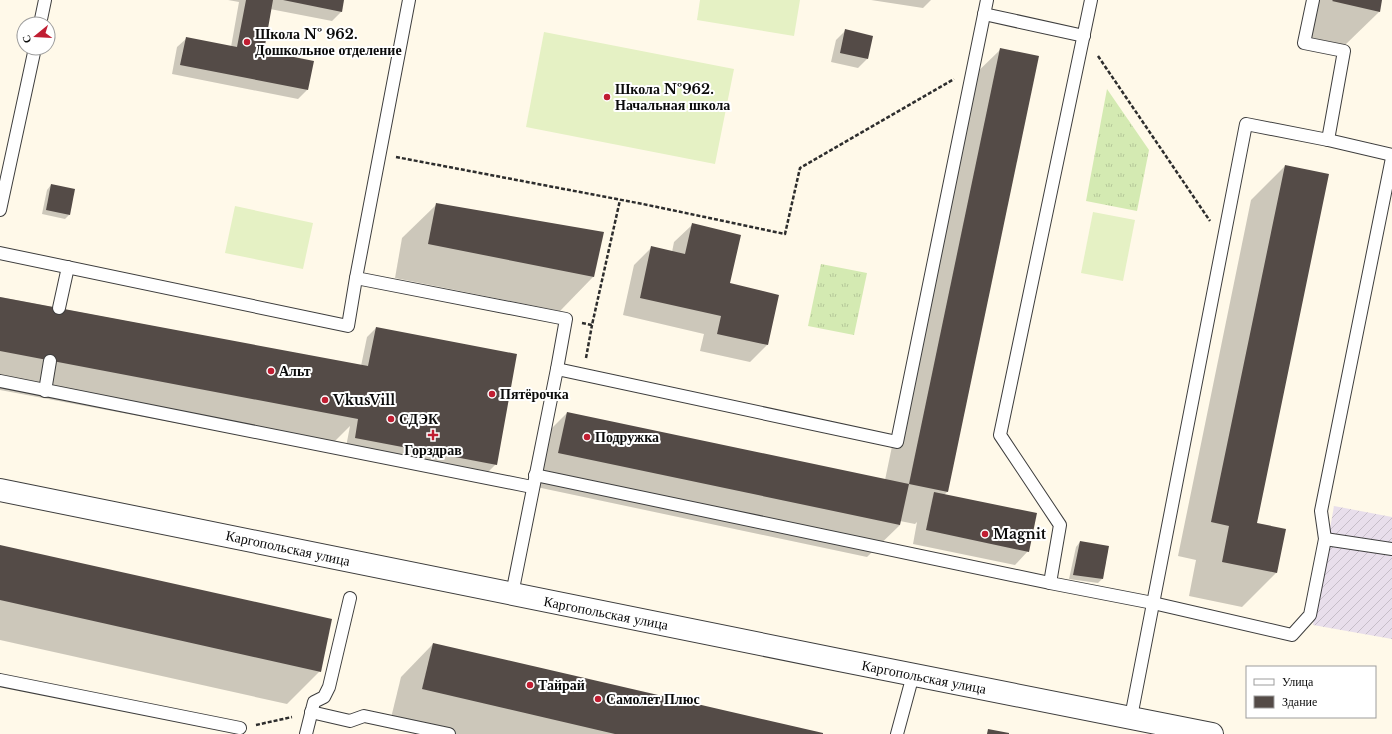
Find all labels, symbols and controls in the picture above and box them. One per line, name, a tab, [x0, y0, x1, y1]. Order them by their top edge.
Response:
north arrow	[16, 16, 56, 56]
place label: Школа № 962. Дошкольное отделение	[255, 25, 402, 59]
text: С	[19, 33, 34, 45]
marker: Школа № 962. Дошкольное отделение	[242, 37, 252, 47]
place label: Школа №962. Начальная школа	[615, 80, 730, 114]
marker: Школа №962. Начальная школа	[602, 92, 612, 102]
place label: Альт	[279, 362, 311, 380]
marker: Альт	[266, 366, 276, 376]
place label: Пятёрочка	[500, 385, 569, 403]
marker: Пятёрочка	[487, 389, 497, 399]
place label: VkusVill	[332, 391, 395, 409]
marker: VkusVill	[320, 395, 330, 405]
place label: СДЭК	[399, 410, 439, 428]
marker: СДЭК	[386, 414, 396, 424]
place label: Подружка	[595, 428, 659, 446]
marker: Горздрав	[428, 430, 438, 440]
marker: Подружка	[582, 432, 592, 442]
place label: Горздрав	[404, 441, 462, 459]
place label: Magnit	[993, 525, 1047, 543]
street label: Каргопольская улица	[224, 526, 352, 570]
marker: Magnit	[980, 529, 990, 539]
street label: Каргопольская улица	[542, 592, 671, 634]
street label: Каргопольская улица	[860, 656, 989, 698]
legend	[1246, 666, 1376, 718]
text: Улица	[1282, 674, 1314, 689]
place label: Тайрай	[538, 676, 585, 694]
marker: Тайрай	[525, 680, 535, 690]
place label: Самолет Плюс	[606, 690, 700, 708]
marker: Самолет Плюс	[593, 694, 603, 704]
text: Здание	[1282, 694, 1317, 709]

